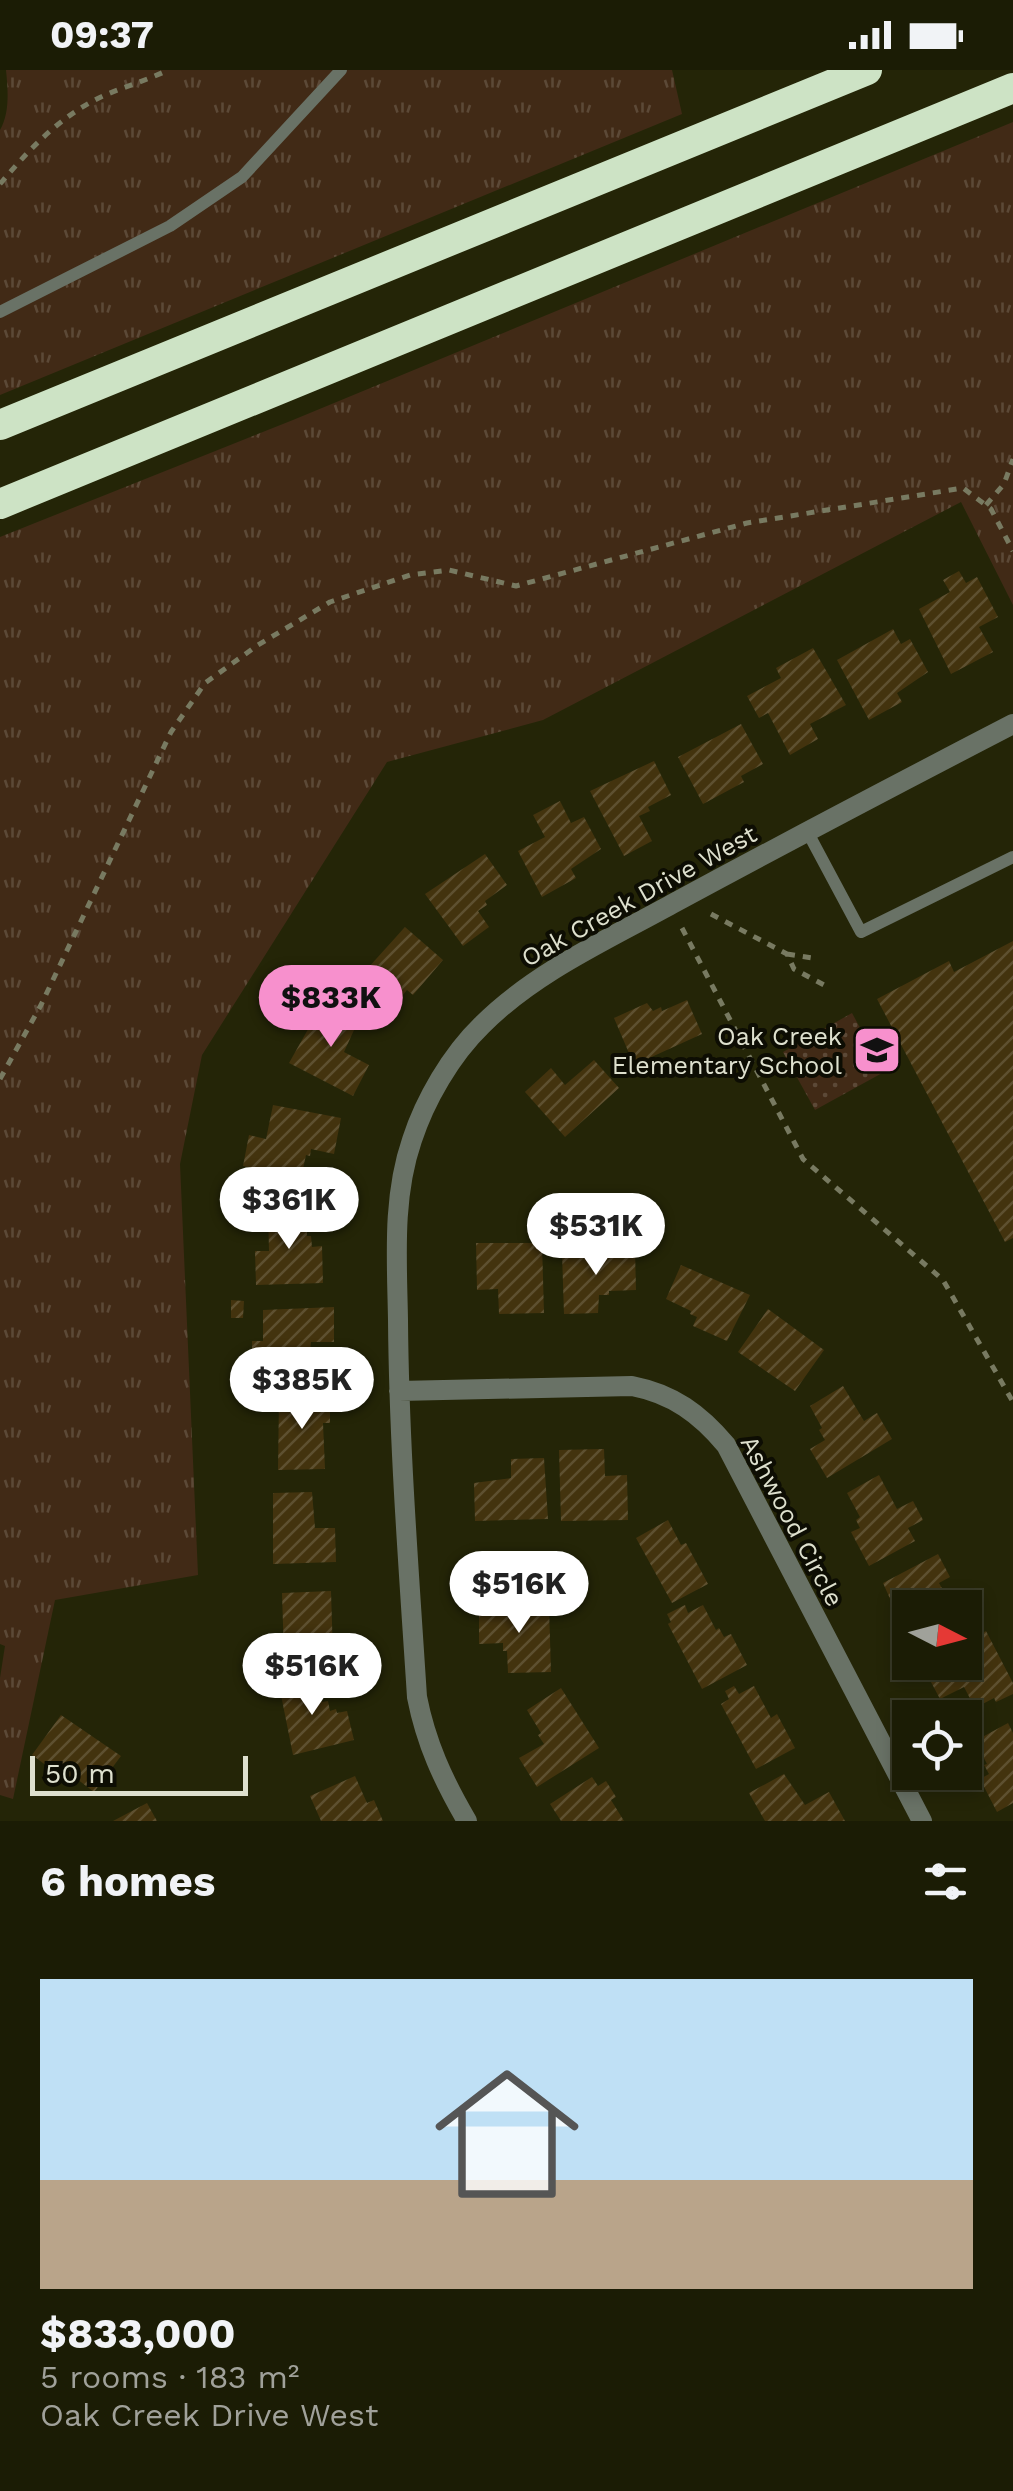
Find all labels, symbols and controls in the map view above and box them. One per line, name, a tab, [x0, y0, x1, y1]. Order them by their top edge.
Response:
text: 09:37	[50, 13, 154, 57]
street label: Oak Creek Drive West	[516, 819, 762, 973]
pin: $833K	[261, 965, 401, 1050]
text: $833K	[281, 978, 381, 1016]
place label: Oak Creek Elementary School	[612, 1022, 842, 1080]
school or university icon: Oak Creek Elementary School	[851, 1024, 903, 1076]
pin: $361K	[219, 1167, 359, 1252]
text: $361K	[242, 1180, 336, 1218]
pin: $531K	[526, 1193, 666, 1278]
text: $531K	[549, 1206, 643, 1244]
pin: $385K	[232, 1347, 372, 1432]
text: $385K	[252, 1360, 352, 1398]
street label: Ashwood Circle	[735, 1431, 849, 1611]
pin: $516K	[449, 1551, 589, 1636]
text: $516K	[472, 1564, 566, 1602]
north arrow	[892, 1590, 982, 1680]
map controls	[892, 1590, 982, 1790]
pin: $516K	[242, 1633, 382, 1718]
text: $516K	[265, 1646, 359, 1684]
button: locate	[892, 1700, 982, 1790]
scale bar	[30, 1751, 248, 1796]
text: 50 m	[45, 1757, 115, 1790]
icon: filters	[918, 1854, 973, 1909]
text: 6 homes	[40, 1857, 215, 1906]
icon: home	[417, 2044, 597, 2224]
text: $833,000	[40, 2309, 236, 2358]
text: 5 rooms · 183 m²	[40, 2358, 300, 2396]
text: Oak Creek Drive West	[40, 2396, 378, 2434]

